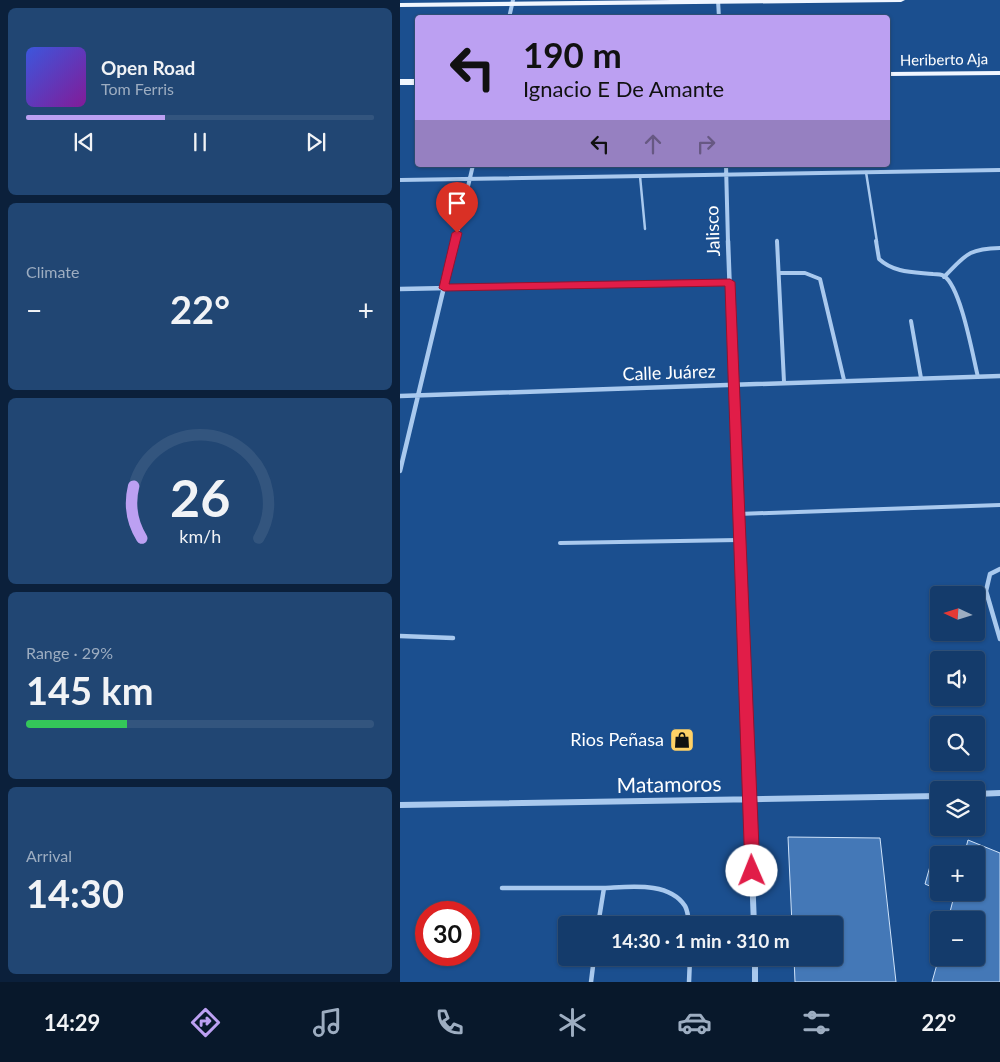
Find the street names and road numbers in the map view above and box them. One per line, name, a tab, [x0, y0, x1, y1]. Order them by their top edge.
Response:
street label: Heriberto Aja	[900, 49, 988, 69]
street label: Jalisco	[700, 205, 724, 257]
street label: Calle Juárez	[622, 359, 716, 385]
street label: Matamoros	[616, 770, 722, 797]

